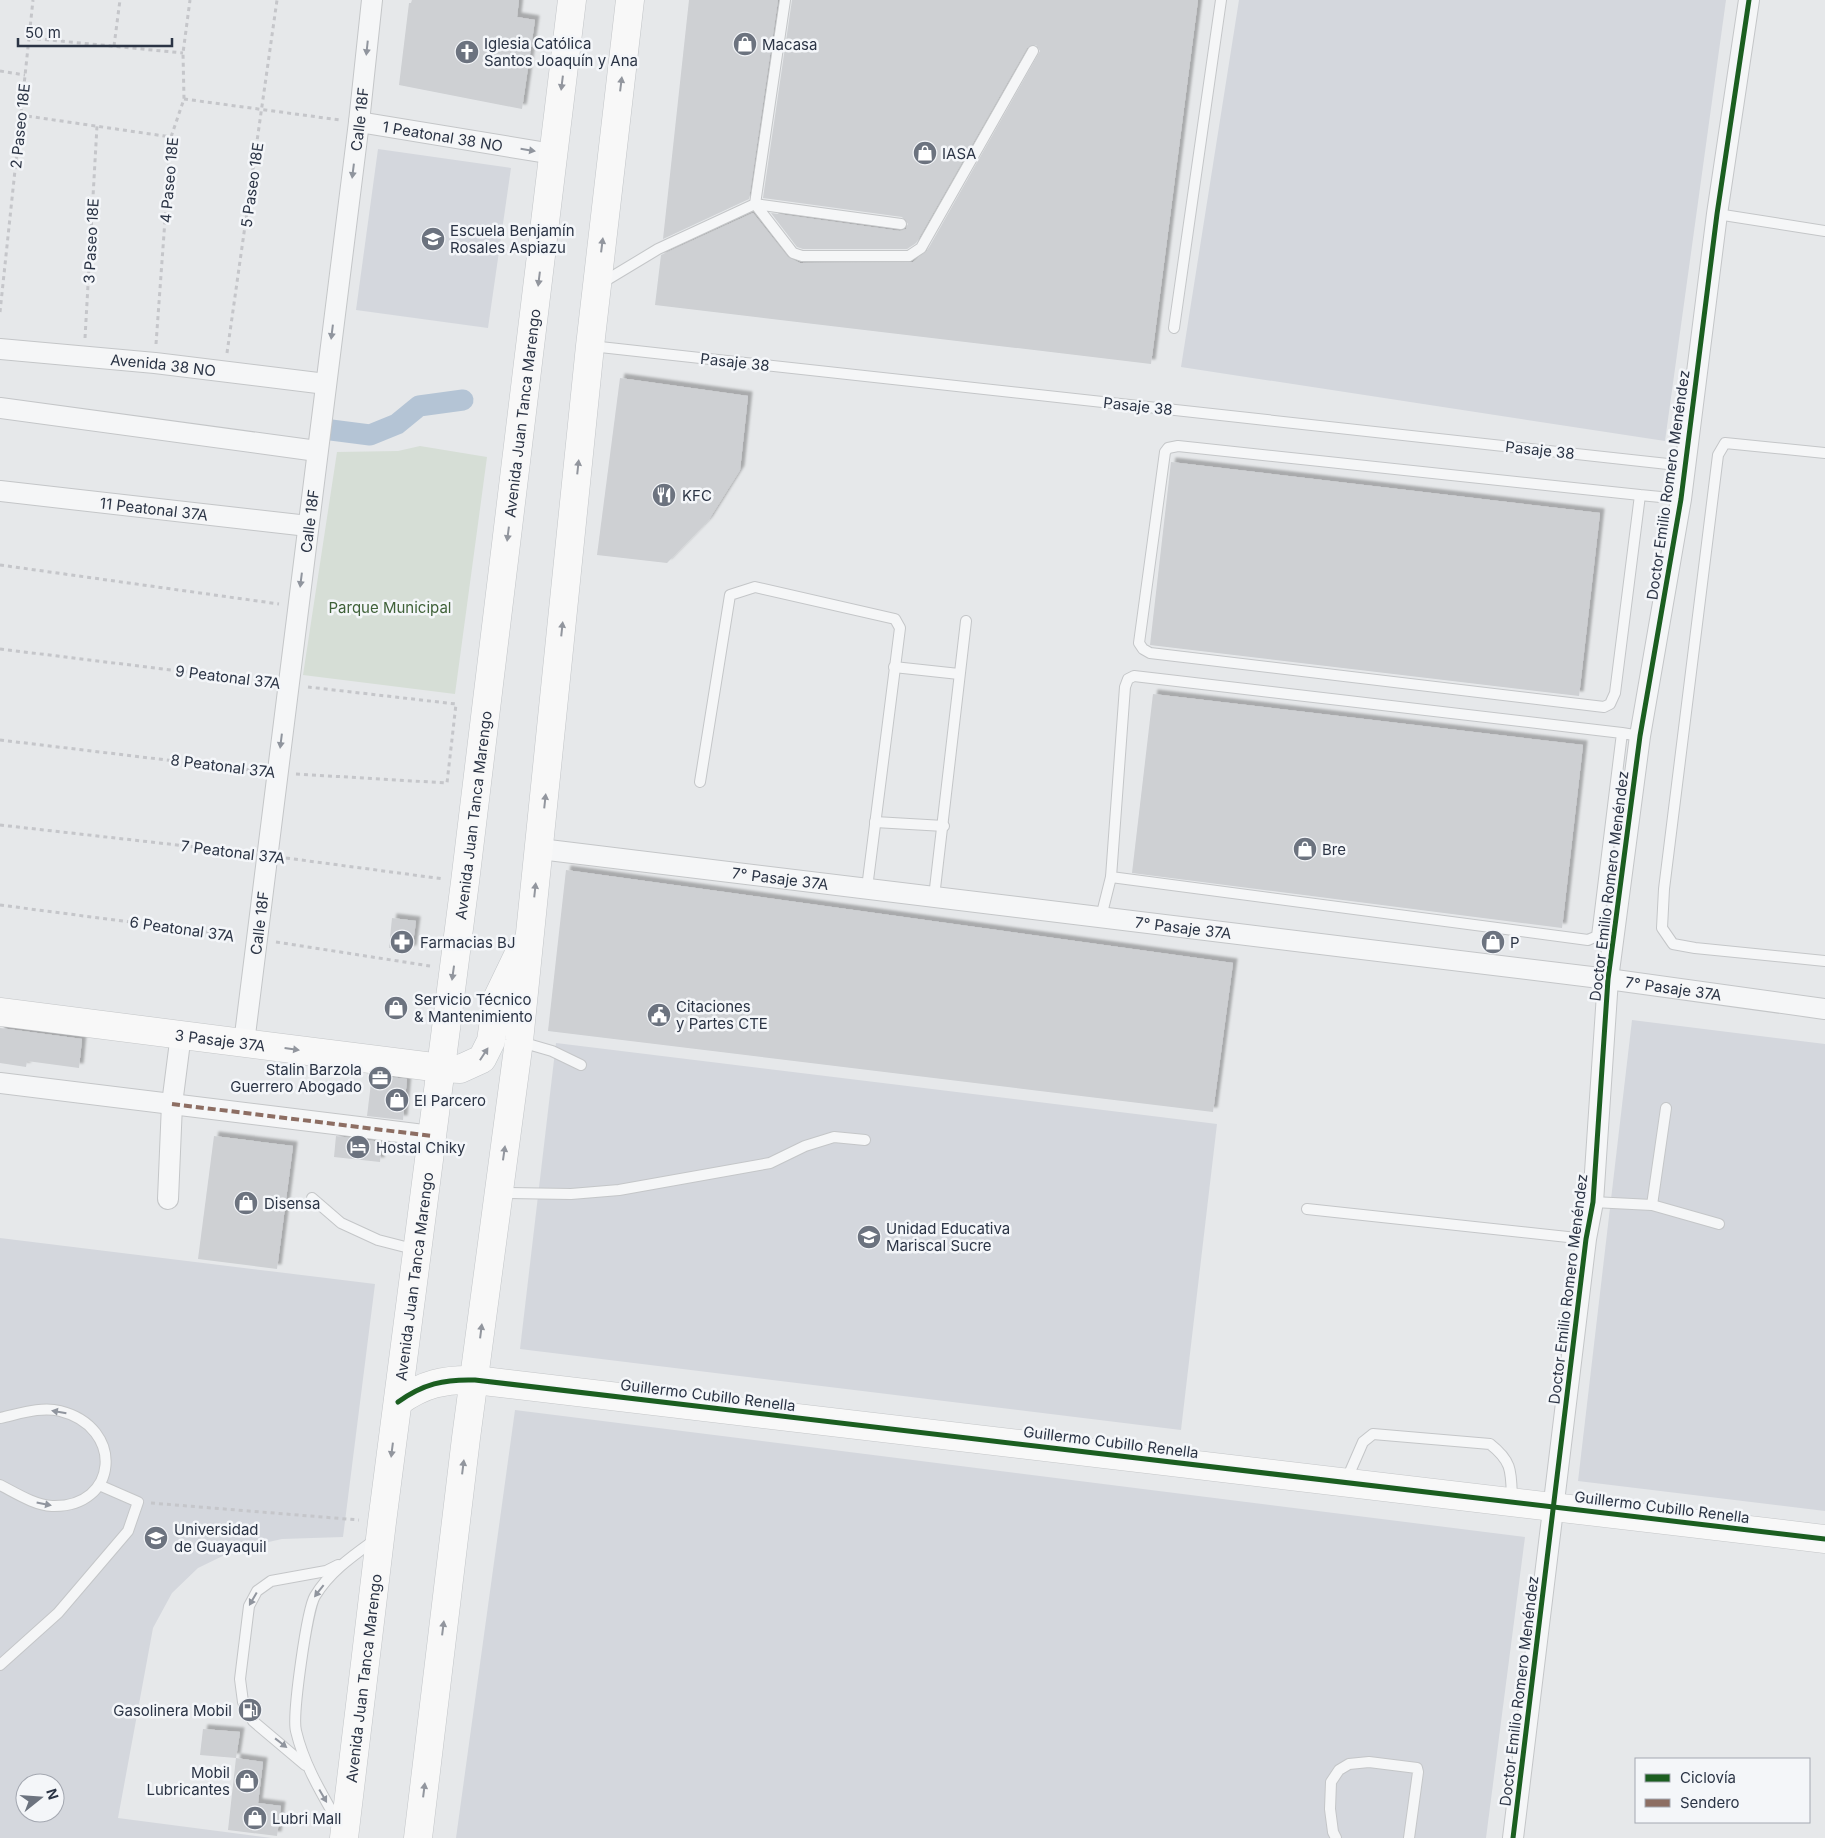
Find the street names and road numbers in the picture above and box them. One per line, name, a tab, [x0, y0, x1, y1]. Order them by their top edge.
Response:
street label: 2 Paseo 18E	[6, 82, 34, 170]
street label: Calle 18F	[346, 86, 372, 152]
street label: 1 Peatonal 38 NO	[381, 117, 504, 155]
street label: 4 Paseo 18E	[156, 136, 182, 224]
street label: 5 Paseo 18E	[237, 141, 267, 229]
street label: 3 Paseo 18E	[79, 198, 103, 284]
street label: Avenida Juan Tanca Marengo	[500, 308, 544, 518]
street label: Pasaje 38	[699, 349, 771, 375]
street label: Avenida 38 NO	[110, 350, 217, 380]
street label: Doctor Emilio Romero Menéndez	[1642, 369, 1694, 601]
street label: Pasaje 38	[1102, 393, 1174, 419]
street label: Pasaje 38	[1504, 437, 1576, 463]
street label: Calle 18F	[296, 488, 323, 554]
street label: 11 Peatonal 37A	[99, 493, 209, 524]
street label: 9 Peatonal 37A	[174, 661, 282, 693]
street label: Avenida Juan Tanca Marengo	[451, 710, 495, 921]
street label: 8 Peatonal 37A	[169, 750, 277, 782]
street label: Doctor Emilio Romero Menéndez	[1585, 770, 1633, 1002]
street label: 7 Peatonal 37A	[180, 836, 286, 868]
street label: 7° Pasaje 37A	[731, 863, 830, 894]
street label: Calle 18F	[246, 890, 272, 956]
street label: 6 Peatonal 37A	[128, 912, 236, 946]
street label: 7° Pasaje 37A	[1134, 912, 1233, 943]
street label: 7° Pasaje 37A	[1624, 972, 1723, 1004]
street label: 3 Pasaje 37A	[174, 1025, 267, 1055]
street label: Avenida Juan Tanca Marengo	[391, 1171, 437, 1382]
street label: Doctor Emilio Romero Menéndez	[1544, 1173, 1592, 1405]
street label: Guillermo Cubillo Renella	[619, 1375, 797, 1415]
street label: Guillermo Cubillo Renella	[1022, 1422, 1200, 1462]
street label: Guillermo Cubillo Renella	[1573, 1487, 1751, 1527]
street label: Avenida Juan Tanca Marengo	[341, 1573, 385, 1784]
street label: Doctor Emilio Romero Menéndez	[1495, 1575, 1543, 1807]

